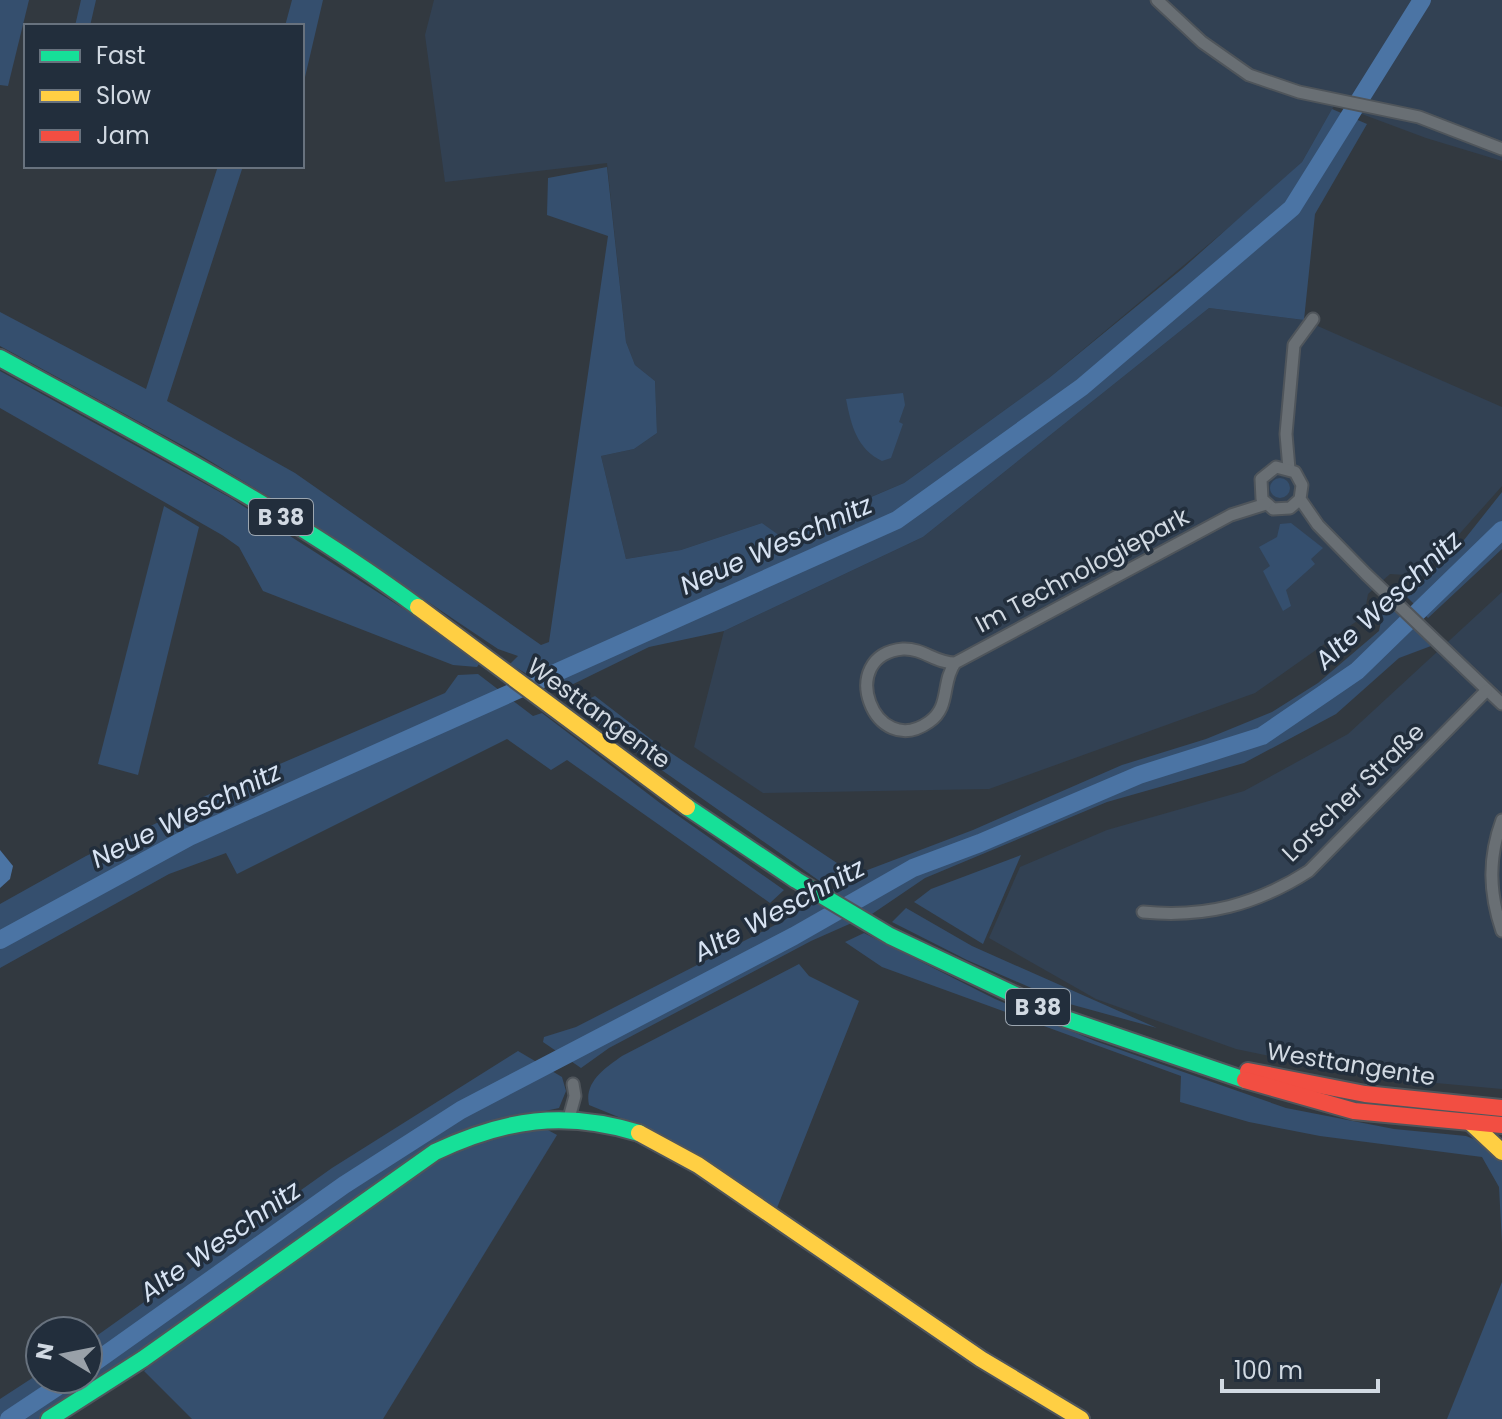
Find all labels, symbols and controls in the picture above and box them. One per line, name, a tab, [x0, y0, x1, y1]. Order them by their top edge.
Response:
legend	[24, 24, 304, 168]
text: Fast	[96, 39, 146, 72]
text: Slow	[96, 79, 151, 112]
text: Jam	[96, 119, 150, 152]
water label: Neue Weschnitz	[674, 486, 878, 603]
road number: B 38	[249, 499, 313, 535]
street label: Im Technologiepark	[969, 499, 1195, 640]
water label: Alte Weschnitz	[1306, 522, 1470, 678]
street label: Westtangente	[521, 650, 677, 776]
street label: Lorscher Straße	[1274, 715, 1432, 869]
water label: Neue Weschnitz	[85, 753, 287, 876]
water label: Alte Weschnitz	[686, 850, 871, 971]
road number: B 38	[1006, 989, 1070, 1025]
street label: Westtangente	[1264, 1034, 1438, 1094]
water label: Alte Weschnitz	[131, 1172, 308, 1311]
north arrow	[24, 1315, 104, 1395]
text: N	[28, 1341, 61, 1362]
scale bar	[1222, 1343, 1378, 1393]
text: 100 m	[1234, 1354, 1303, 1387]

